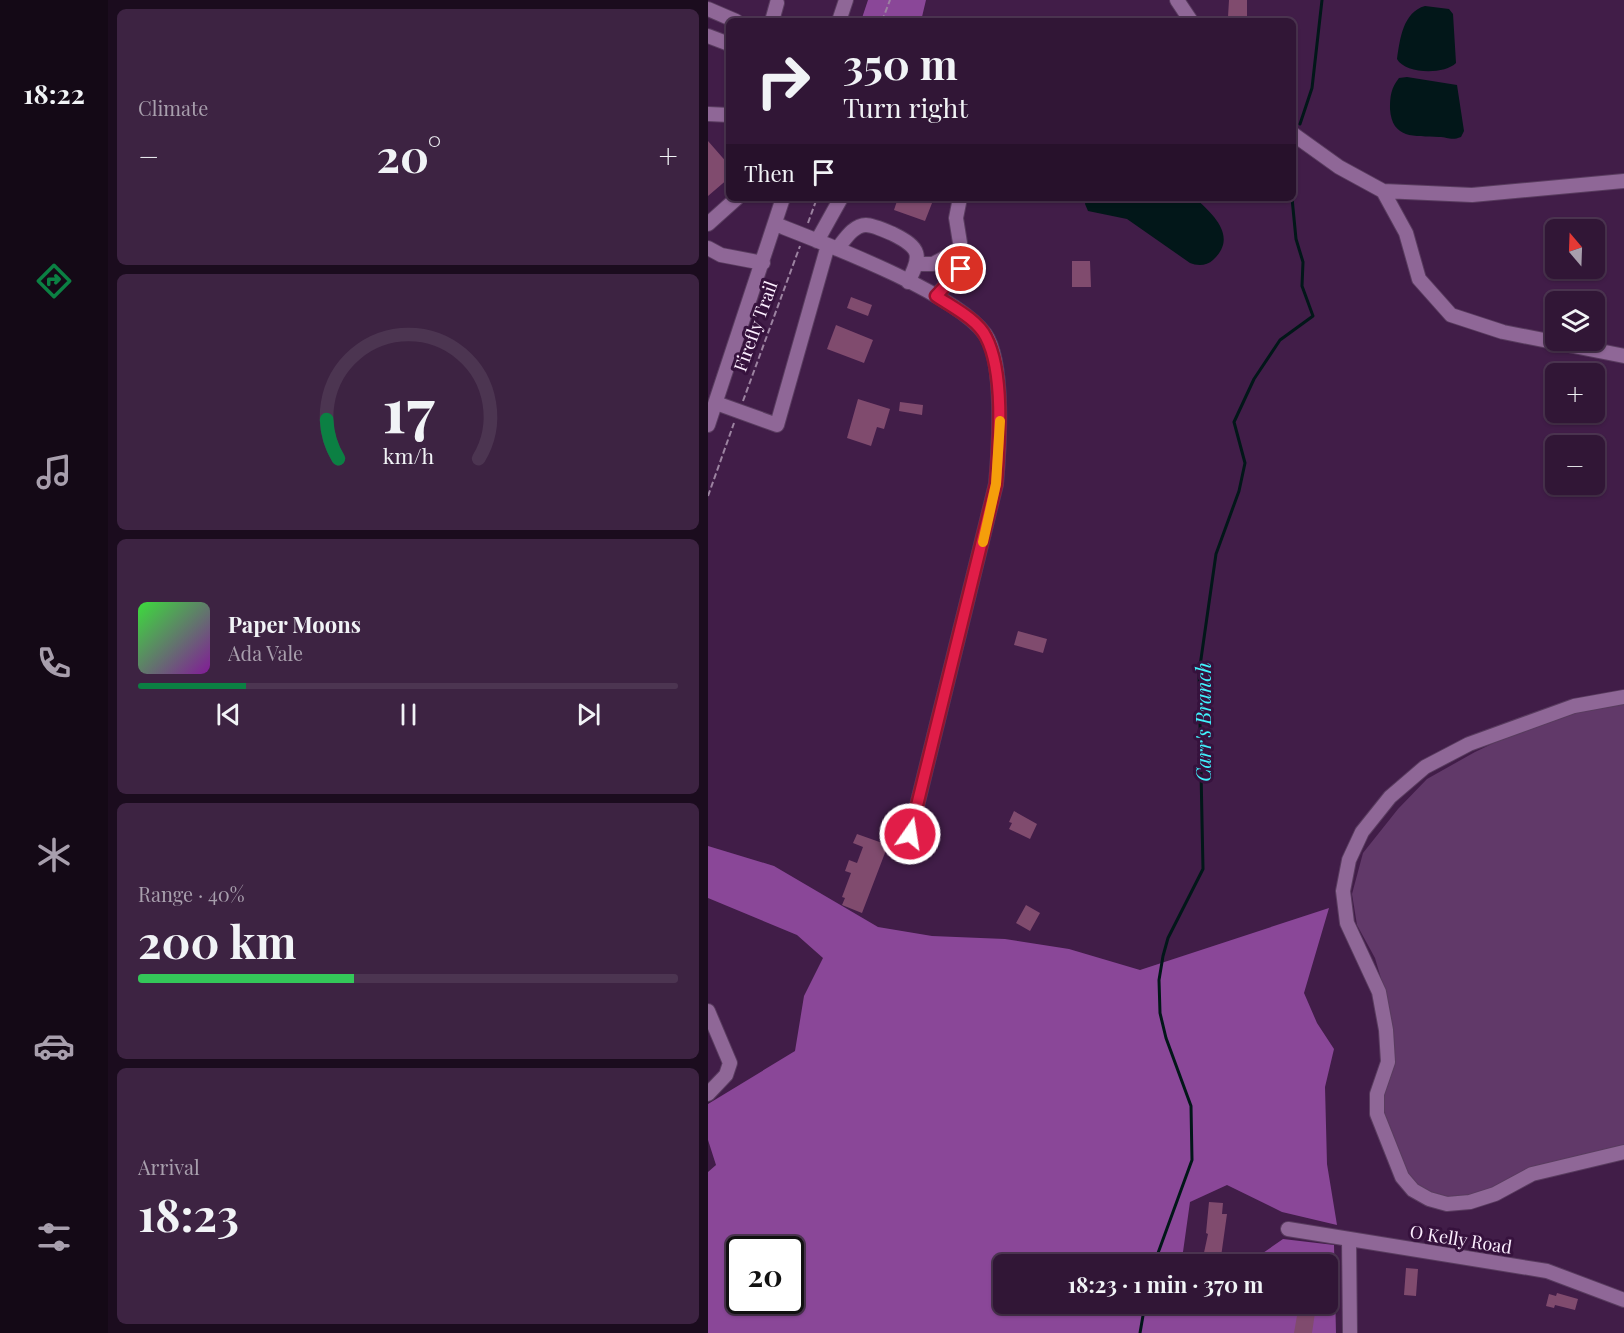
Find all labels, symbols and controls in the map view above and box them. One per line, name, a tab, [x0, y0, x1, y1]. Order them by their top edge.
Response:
text: 350 m	[843, 35, 958, 91]
icon: right	[744, 42, 822, 120]
text: 18:22	[23, 75, 85, 111]
text: Turn right	[843, 89, 968, 125]
text: Climate	[138, 94, 208, 121]
text: 20°	[377, 124, 441, 184]
text: −	[138, 133, 159, 177]
text: +	[659, 133, 678, 177]
icon: arrive	[807, 156, 840, 189]
text: Then	[744, 158, 795, 188]
north arrow	[1545, 219, 1605, 279]
map controls	[1545, 219, 1605, 495]
pin	[935, 243, 986, 294]
icon: arrive	[944, 252, 977, 285]
icon: directions	[33, 260, 75, 302]
street label: Firefly Trail	[728, 277, 782, 375]
button: layers	[1545, 291, 1605, 351]
button: +	[1545, 363, 1605, 423]
text: 17	[382, 365, 435, 449]
button: −	[1545, 435, 1605, 495]
text: km/h	[382, 441, 434, 469]
icon: music	[33, 451, 75, 493]
text: Paper Moons	[228, 609, 361, 639]
text: Ada Vale	[228, 639, 303, 666]
icon: phone	[33, 642, 75, 684]
water label: Carr's Branch	[1189, 662, 1216, 782]
icon: previous	[212, 698, 245, 731]
icon: pause	[392, 698, 425, 731]
icon: next	[572, 698, 605, 731]
position arrow	[878, 802, 942, 866]
icon: climate	[33, 834, 75, 876]
text: Range · 40%	[138, 880, 245, 907]
text: 200 km	[138, 910, 297, 970]
icon: car	[33, 1025, 75, 1067]
text: Arrival	[138, 1153, 200, 1180]
text: 18:23	[138, 1183, 239, 1243]
icon: filters	[33, 1216, 75, 1258]
street label: O Kelly Road	[1408, 1219, 1514, 1259]
speed limit sign: 20	[726, 1236, 804, 1314]
text: 18:23 · 1 min · 370 m	[1068, 1269, 1263, 1299]

